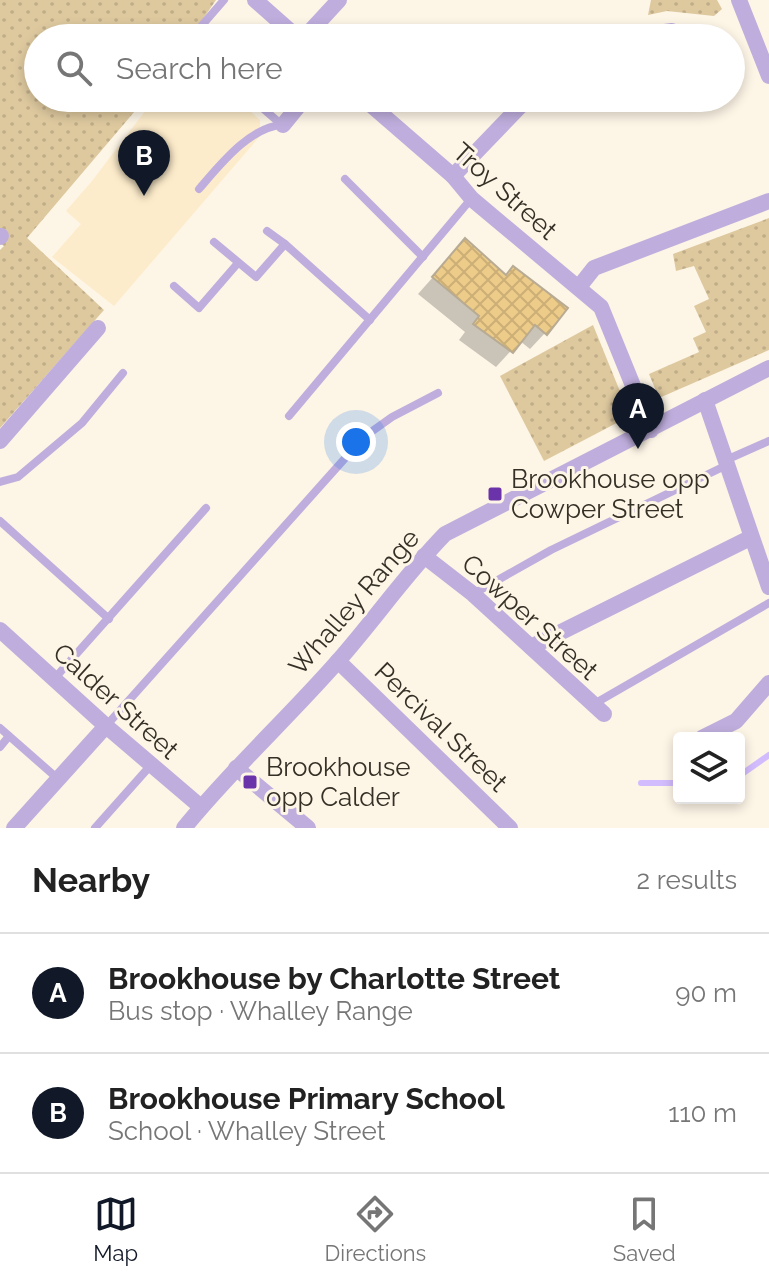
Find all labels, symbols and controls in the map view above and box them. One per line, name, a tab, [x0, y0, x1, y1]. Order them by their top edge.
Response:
search box	[24, 24, 745, 112]
icon: search	[52, 46, 96, 90]
text: Search here	[116, 51, 283, 86]
pin: B	[118, 130, 170, 196]
street label: Troy Street	[447, 137, 563, 246]
pin: A	[612, 383, 664, 449]
your location	[336, 422, 376, 462]
place label: Brookhouse opp Cowper Street	[511, 464, 710, 524]
marker: Brookhouse opp Cowper Street	[486, 485, 504, 503]
street label: Whalley Range	[283, 523, 425, 681]
street label: Cowper Street	[456, 548, 604, 686]
street label: Calder Street	[47, 637, 185, 765]
street label: Percival Street	[369, 656, 514, 798]
map controls	[673, 732, 745, 804]
button: layers	[673, 732, 745, 804]
place label: Brookhouse opp Calder	[266, 752, 411, 812]
marker: Brookhouse opp Calder	[241, 773, 259, 791]
text: Nearby	[32, 860, 150, 900]
text: 2 results	[637, 865, 737, 895]
text: Brookhouse by Charlotte Street	[108, 961, 560, 996]
text: A	[49, 978, 67, 1008]
text: 90 m	[675, 978, 737, 1008]
text: Bus stop · Whalley Range	[108, 996, 413, 1026]
text: Brookhouse Primary School	[108, 1081, 505, 1116]
text: B	[49, 1098, 67, 1128]
text: 110 m	[668, 1098, 737, 1128]
text: School · Whalley Street	[108, 1116, 385, 1146]
tab: Map	[93, 1192, 138, 1266]
tab: Directions	[325, 1192, 426, 1266]
tab: Saved	[613, 1192, 676, 1266]

